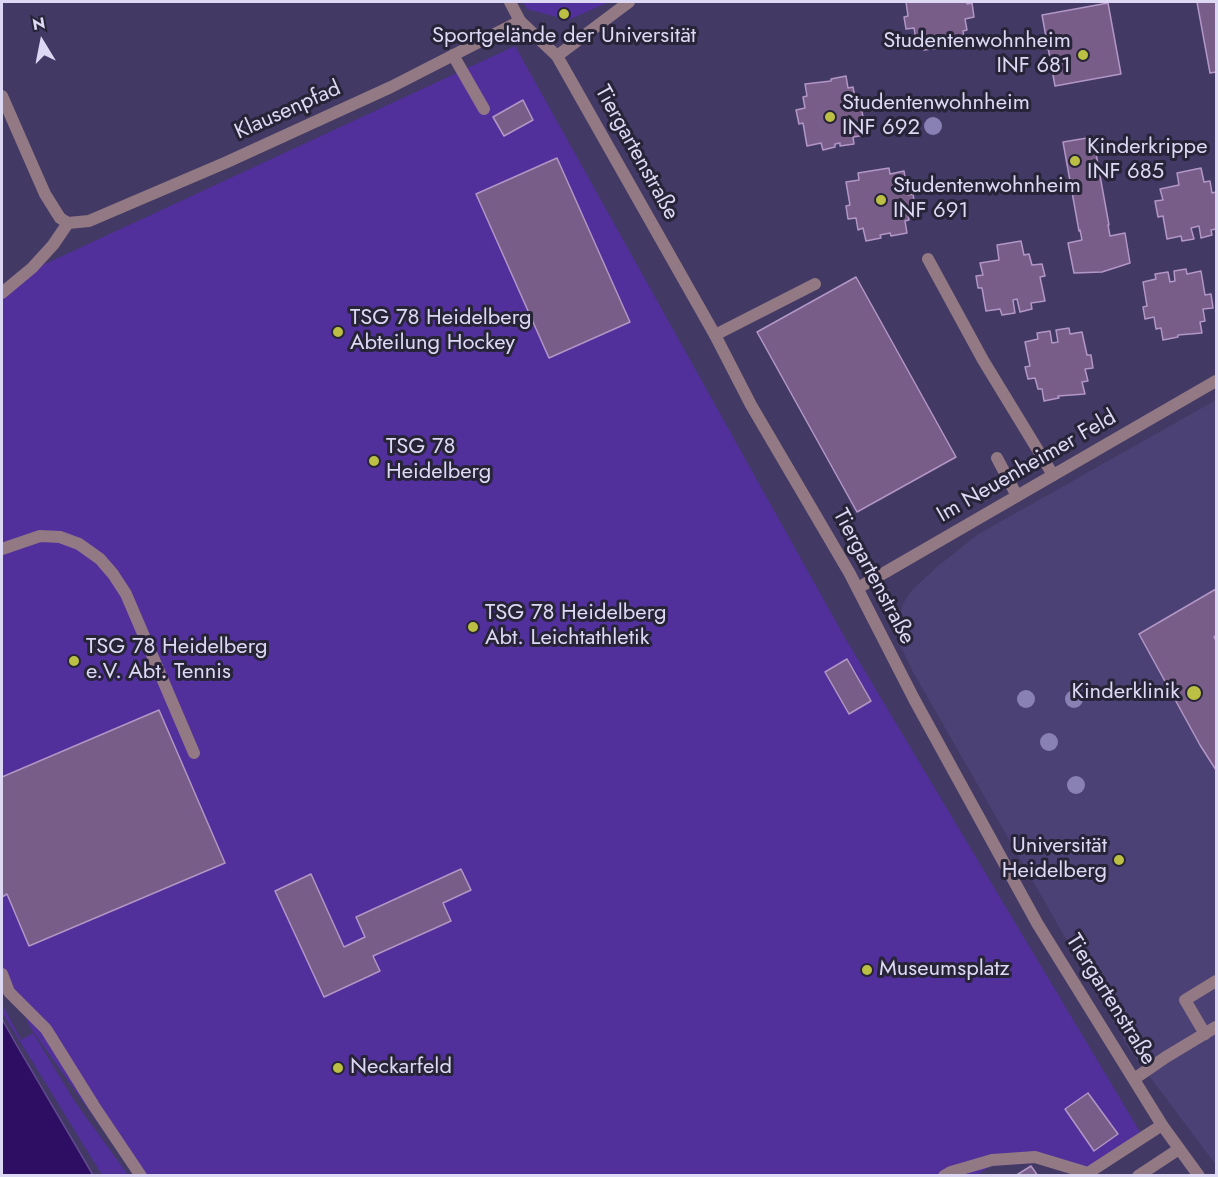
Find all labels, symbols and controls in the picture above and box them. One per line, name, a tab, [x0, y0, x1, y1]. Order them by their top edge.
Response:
marker: Sportgelände der Universität	[557, 7, 571, 21]
text: N	[31, 11, 47, 36]
north arrow	[12, 12, 72, 72]
place label: Sportgelände der Universität	[432, 24, 696, 50]
place label: Studentenwohnheim INF 681	[883, 29, 1071, 80]
marker: Studentenwohnheim INF 681	[1076, 48, 1090, 62]
street label: Klausenpfad	[231, 76, 345, 146]
street label: Tiergartenstraße	[588, 81, 684, 225]
place label: Studentenwohnheim INF 692	[842, 91, 1030, 142]
marker: Studentenwohnheim INF 692	[823, 110, 837, 124]
place label: Kinderkrippe INF 685	[1087, 135, 1207, 186]
marker: Kinderkrippe INF 685	[1068, 154, 1082, 168]
place label: Studentenwohnheim INF 691	[893, 174, 1081, 226]
marker: Studentenwohnheim INF 691	[874, 193, 888, 207]
place label: TSG 78 Heidelberg Abteilung Hockey	[350, 306, 531, 358]
marker: TSG 78 Heidelberg Abteilung Hockey	[331, 325, 345, 339]
street label: Im Neuenheimer Feld	[933, 405, 1121, 529]
place label: TSG 78 Heidelberg	[386, 435, 491, 487]
marker: TSG 78 Heidelberg	[367, 454, 381, 468]
street label: Tiergartenstraße	[826, 505, 920, 649]
place label: TSG 78 Heidelberg Abt. Leichtathletik	[485, 601, 666, 652]
marker: TSG 78 Heidelberg Abt. Leichtathletik	[466, 620, 480, 634]
place label: TSG 78 Heidelberg e.V. Abt. Tennis	[86, 635, 267, 686]
marker: TSG 78 Heidelberg e.V. Abt. Tennis	[67, 654, 81, 668]
place label: Kinderklinik	[1071, 680, 1180, 706]
marker: Kinderklinik	[1185, 684, 1203, 702]
place label: Universität Heidelberg	[1002, 834, 1107, 885]
marker: Universität Heidelberg	[1112, 853, 1126, 867]
street label: Tiergartenstraße	[1059, 930, 1161, 1070]
place label: Museumsplatz	[879, 957, 1010, 983]
marker: Museumsplatz	[860, 963, 874, 977]
place label: Neckarfeld	[350, 1055, 452, 1081]
marker: Neckarfeld	[331, 1061, 345, 1075]

